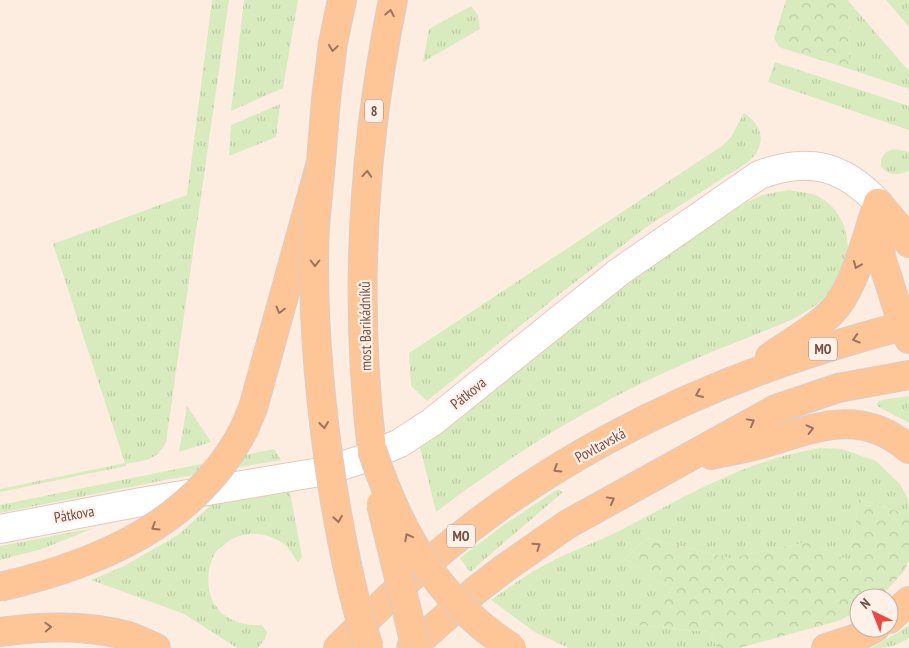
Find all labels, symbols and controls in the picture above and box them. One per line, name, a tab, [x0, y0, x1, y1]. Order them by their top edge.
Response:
one-way arrow	[384, 9, 395, 18]
one-way arrow	[328, 44, 339, 52]
road number: 8	[365, 100, 383, 122]
one-way arrow	[362, 170, 373, 178]
one-way arrow	[310, 260, 320, 267]
one-way arrow	[852, 260, 863, 269]
street label: most Barikádníků	[355, 281, 375, 371]
one-way arrow	[276, 306, 286, 314]
one-way arrow	[852, 333, 860, 343]
road number: MO	[809, 338, 837, 360]
street label: Pátkova	[446, 373, 490, 413]
one-way arrow	[695, 388, 704, 399]
one-way arrow	[746, 419, 755, 429]
one-way arrow	[318, 421, 329, 429]
street label: Povltavská	[571, 423, 629, 467]
one-way arrow	[806, 424, 815, 435]
one-way arrow	[554, 462, 563, 472]
one-way arrow	[605, 497, 614, 507]
street label: Pátkova	[52, 501, 96, 527]
one-way arrow	[332, 516, 343, 524]
one-way arrow	[152, 521, 161, 530]
road number: MO	[447, 524, 475, 548]
one-way arrow	[404, 533, 414, 542]
one-way arrow	[531, 543, 540, 552]
north arrow	[849, 588, 899, 638]
text: N	[856, 594, 874, 613]
one-way arrow	[45, 622, 53, 633]

